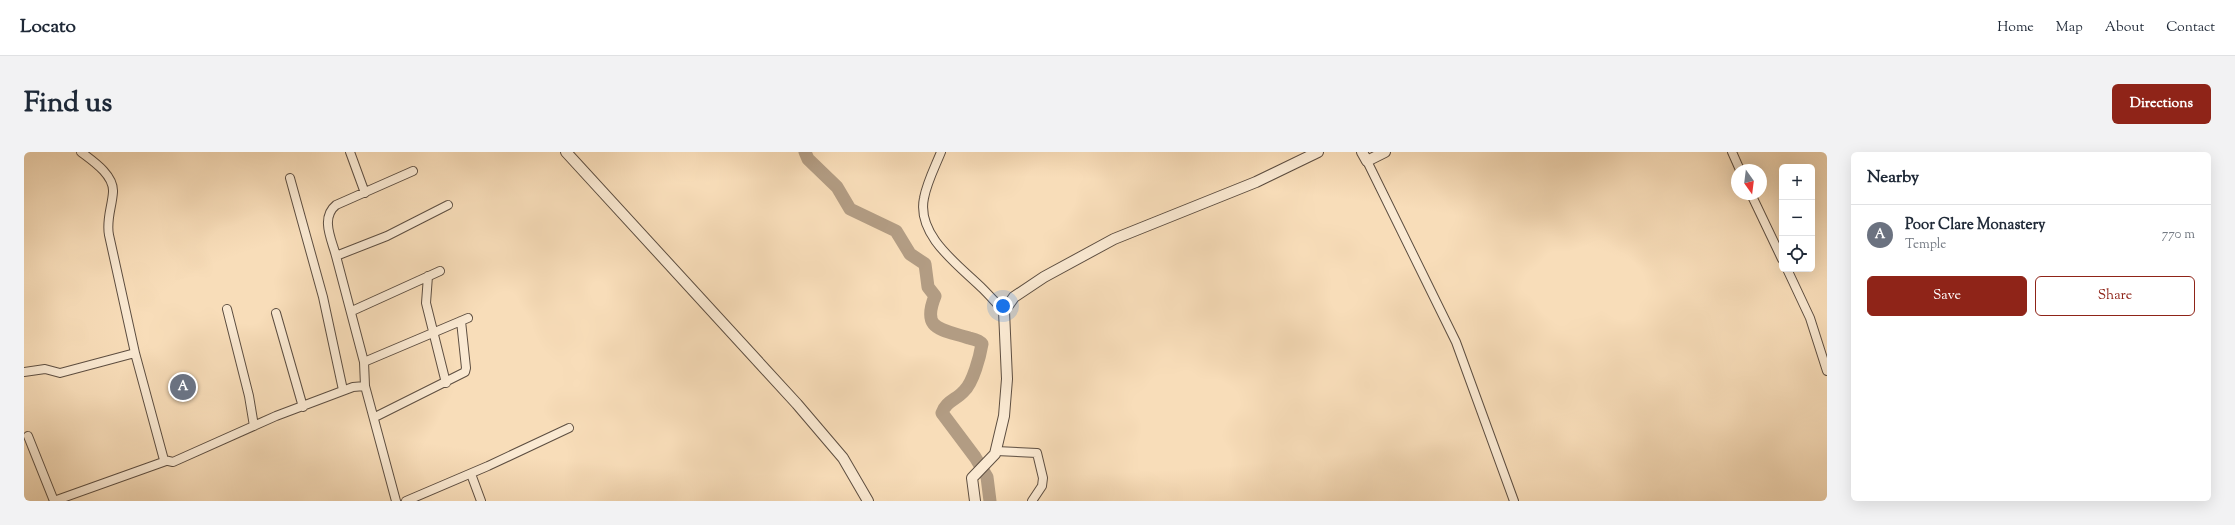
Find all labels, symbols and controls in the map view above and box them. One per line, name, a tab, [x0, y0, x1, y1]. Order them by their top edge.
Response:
text: Locato	[20, 14, 76, 41]
text: Home	[1997, 18, 2034, 38]
text: Map	[2056, 18, 2083, 38]
text: About	[2105, 18, 2144, 38]
text: Contact	[2166, 18, 2215, 38]
text: Find us	[24, 84, 112, 124]
button: Directions	[2112, 84, 2211, 124]
north arrow	[1731, 164, 1767, 200]
map controls	[1779, 164, 1815, 272]
button: +	[1779, 164, 1815, 200]
text: Nearby	[1867, 166, 1919, 190]
button: −	[1779, 200, 1815, 236]
text: Poor Clare Monastery	[1905, 215, 2046, 236]
text: A	[1875, 226, 1885, 244]
text: 770 m	[2162, 226, 2195, 244]
button: locate	[1779, 236, 1815, 272]
text: Temple	[1905, 236, 1946, 254]
button: Save	[1867, 276, 2027, 316]
button: Share	[2035, 276, 2195, 316]
your location	[993, 296, 1013, 316]
pin: A	[170, 372, 196, 402]

